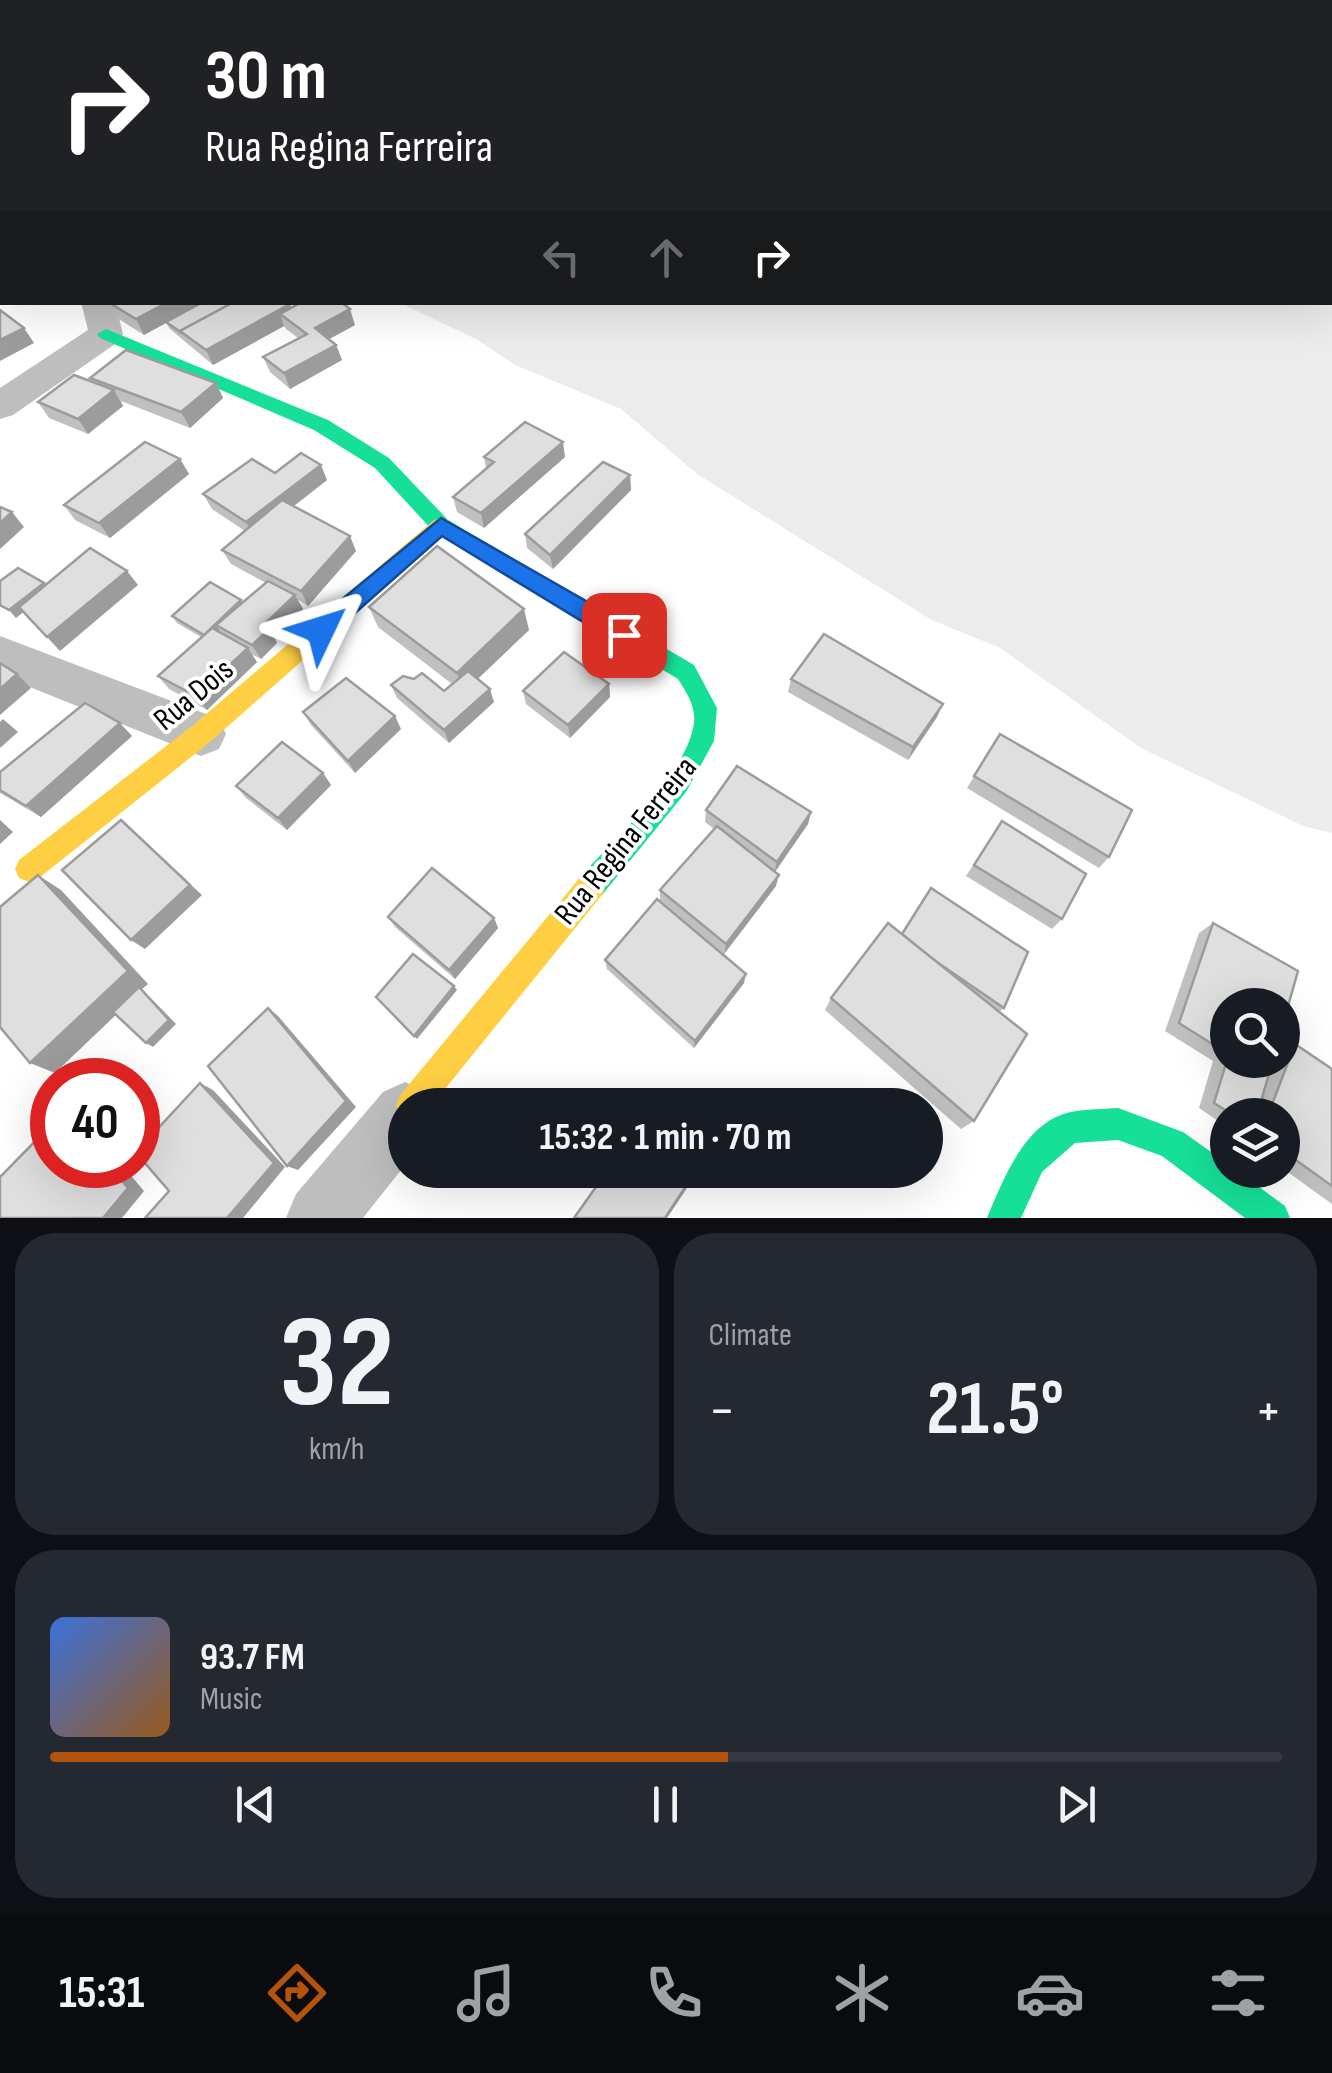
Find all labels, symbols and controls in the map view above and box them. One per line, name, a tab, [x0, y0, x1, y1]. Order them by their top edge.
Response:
text: 30 m	[205, 35, 327, 119]
icon: right	[40, 40, 170, 170]
text: Rua Regina Ferreira	[205, 120, 493, 175]
icon: left	[534, 230, 589, 285]
icon: ahead	[639, 230, 694, 285]
icon: right	[744, 230, 799, 285]
position arrow	[269, 578, 373, 682]
pin	[582, 593, 667, 678]
icon: arrive	[597, 608, 652, 663]
street label: Rua Dois	[146, 650, 242, 740]
street label: Rua Regina Ferreira	[546, 749, 706, 933]
map controls	[1210, 988, 1300, 1188]
button: search	[1210, 988, 1300, 1078]
speed limit sign: 40	[30, 1058, 160, 1188]
button: layers	[1210, 1098, 1300, 1188]
text: 15:32 · 1 min · 70 m	[540, 1115, 791, 1160]
text: 32	[279, 1287, 394, 1443]
text: Climate	[709, 1316, 792, 1355]
text: 21.5°	[926, 1365, 1064, 1456]
text: −	[709, 1378, 735, 1445]
text: +	[1255, 1378, 1282, 1445]
text: km/h	[309, 1430, 364, 1469]
text: 93.7 FM	[200, 1635, 305, 1680]
text: Music	[200, 1680, 263, 1719]
icon: previous	[228, 1777, 283, 1832]
icon: pause	[638, 1777, 693, 1832]
icon: next	[1049, 1777, 1104, 1832]
icon: directions	[262, 1958, 332, 2028]
icon: music	[451, 1958, 521, 2028]
icon: phone	[639, 1958, 709, 2028]
icon: climate	[827, 1958, 897, 2028]
icon: car	[1015, 1958, 1085, 2028]
icon: filters	[1203, 1958, 1273, 2028]
text: 15:31	[59, 1966, 144, 2021]

